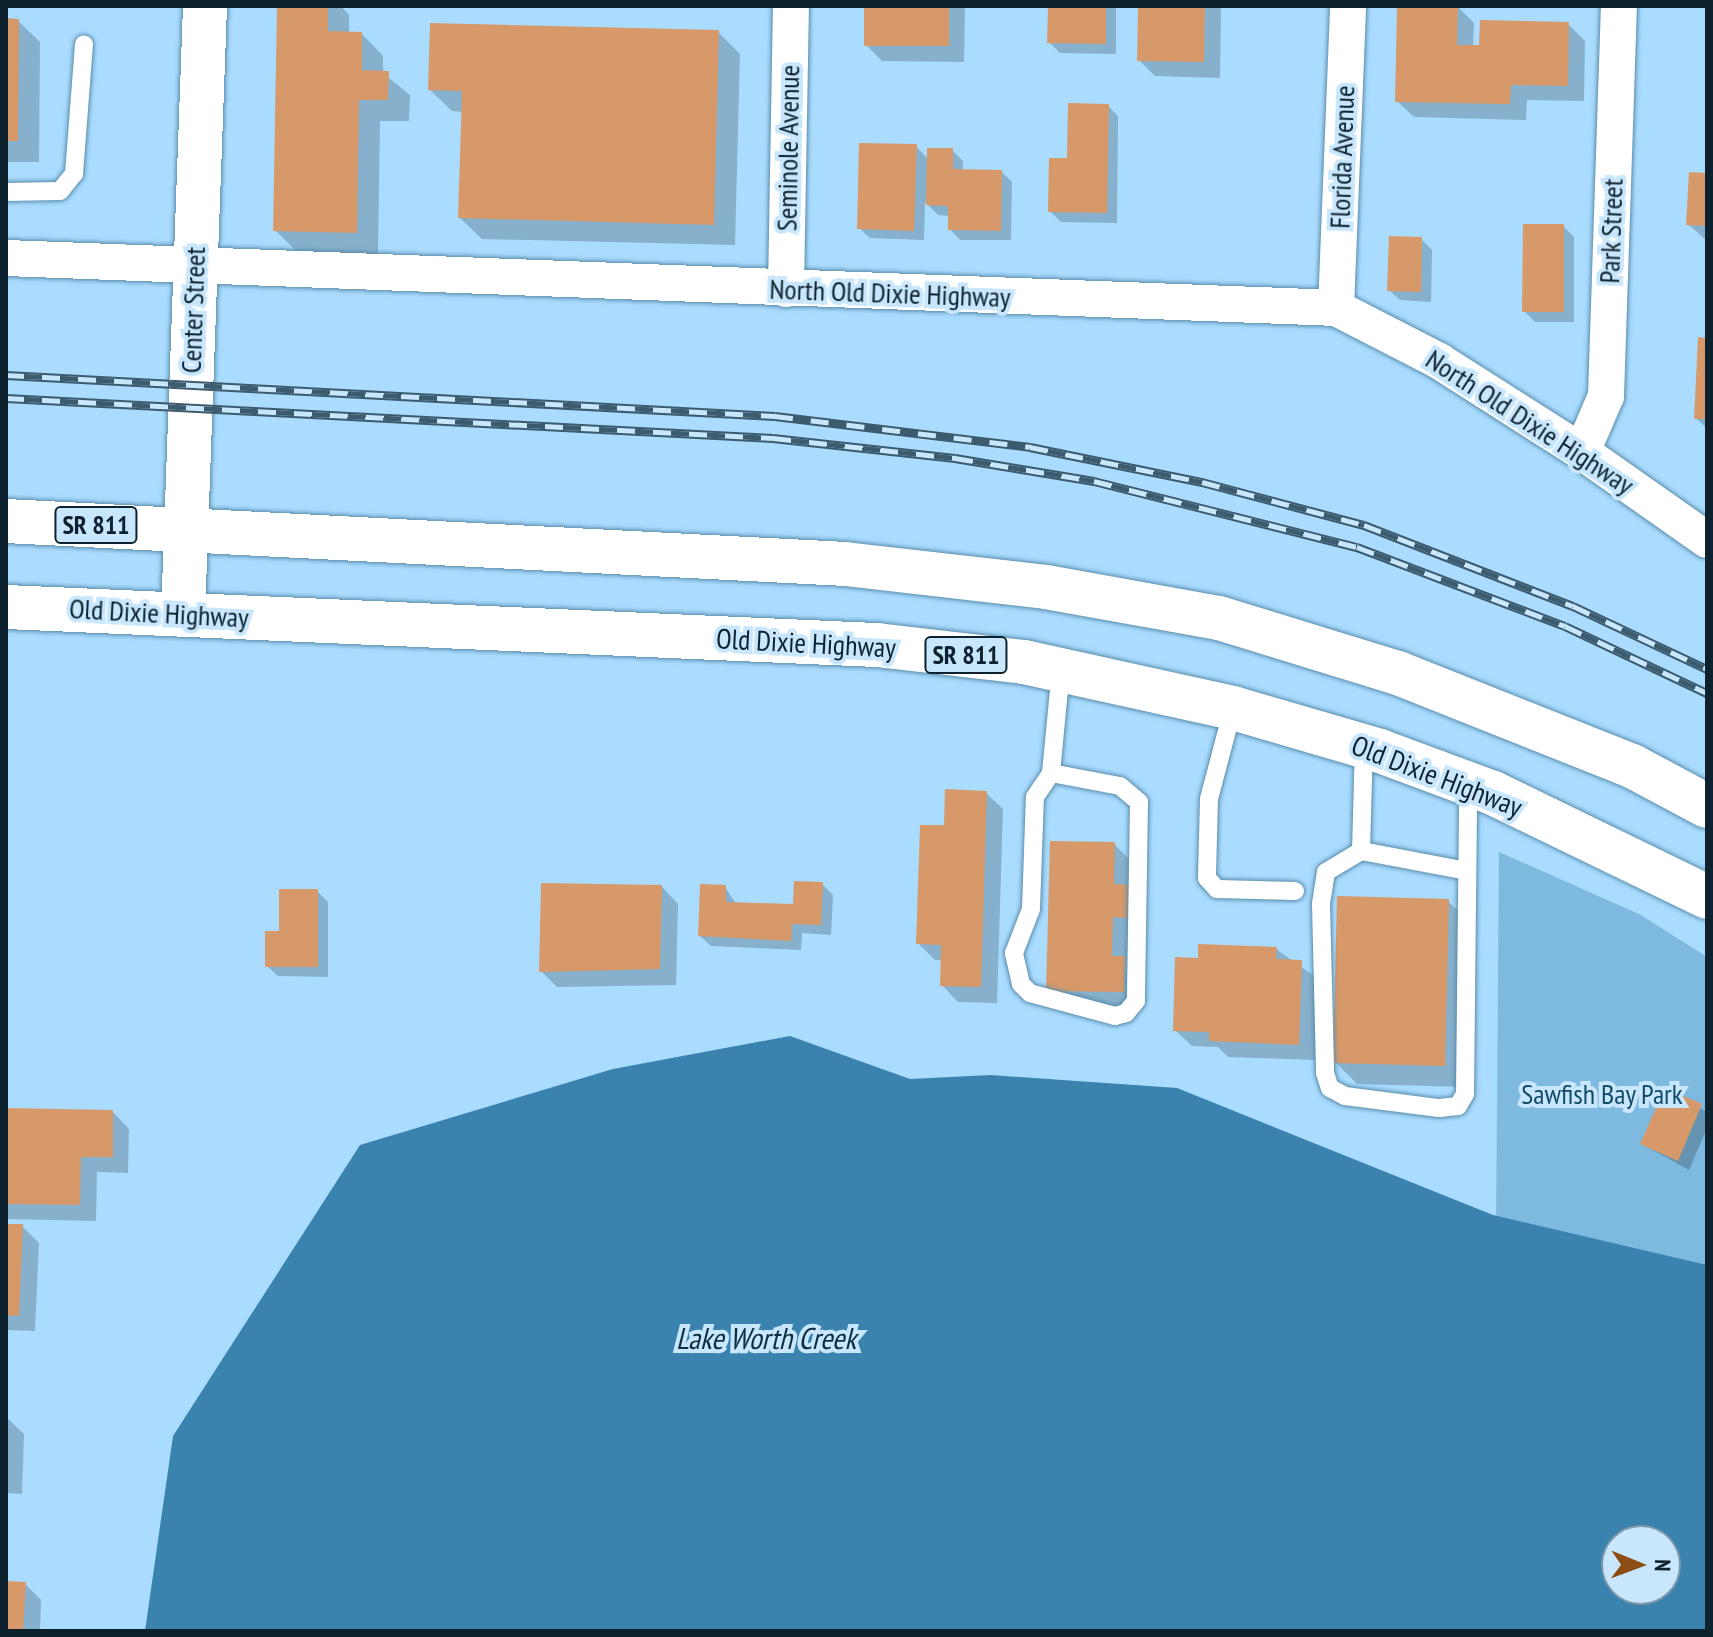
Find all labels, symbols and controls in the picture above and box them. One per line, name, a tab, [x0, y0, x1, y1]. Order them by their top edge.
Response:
street label: Seminole Avenue	[770, 64, 806, 232]
street label: Florida Avenue	[1323, 84, 1361, 230]
street label: Park Street	[1592, 178, 1630, 284]
street label: Center Street	[174, 246, 212, 374]
street label: North Old Dixie Highway	[769, 272, 1011, 314]
street label: North Old Dixie Highway	[1420, 342, 1640, 502]
road number: SR 811	[54, 503, 138, 547]
street label: Old Dixie Highway	[68, 592, 250, 634]
street label: Old Dixie Highway	[715, 622, 897, 664]
road number: SR 811	[924, 633, 1008, 677]
street label: Old Dixie Highway	[1347, 728, 1527, 824]
park label: Sawfish Bay Park	[1521, 1077, 1683, 1111]
water label: Lake Worth Creek	[676, 1320, 856, 1356]
north arrow	[1601, 1525, 1681, 1605]
text: N	[1649, 1559, 1677, 1572]

